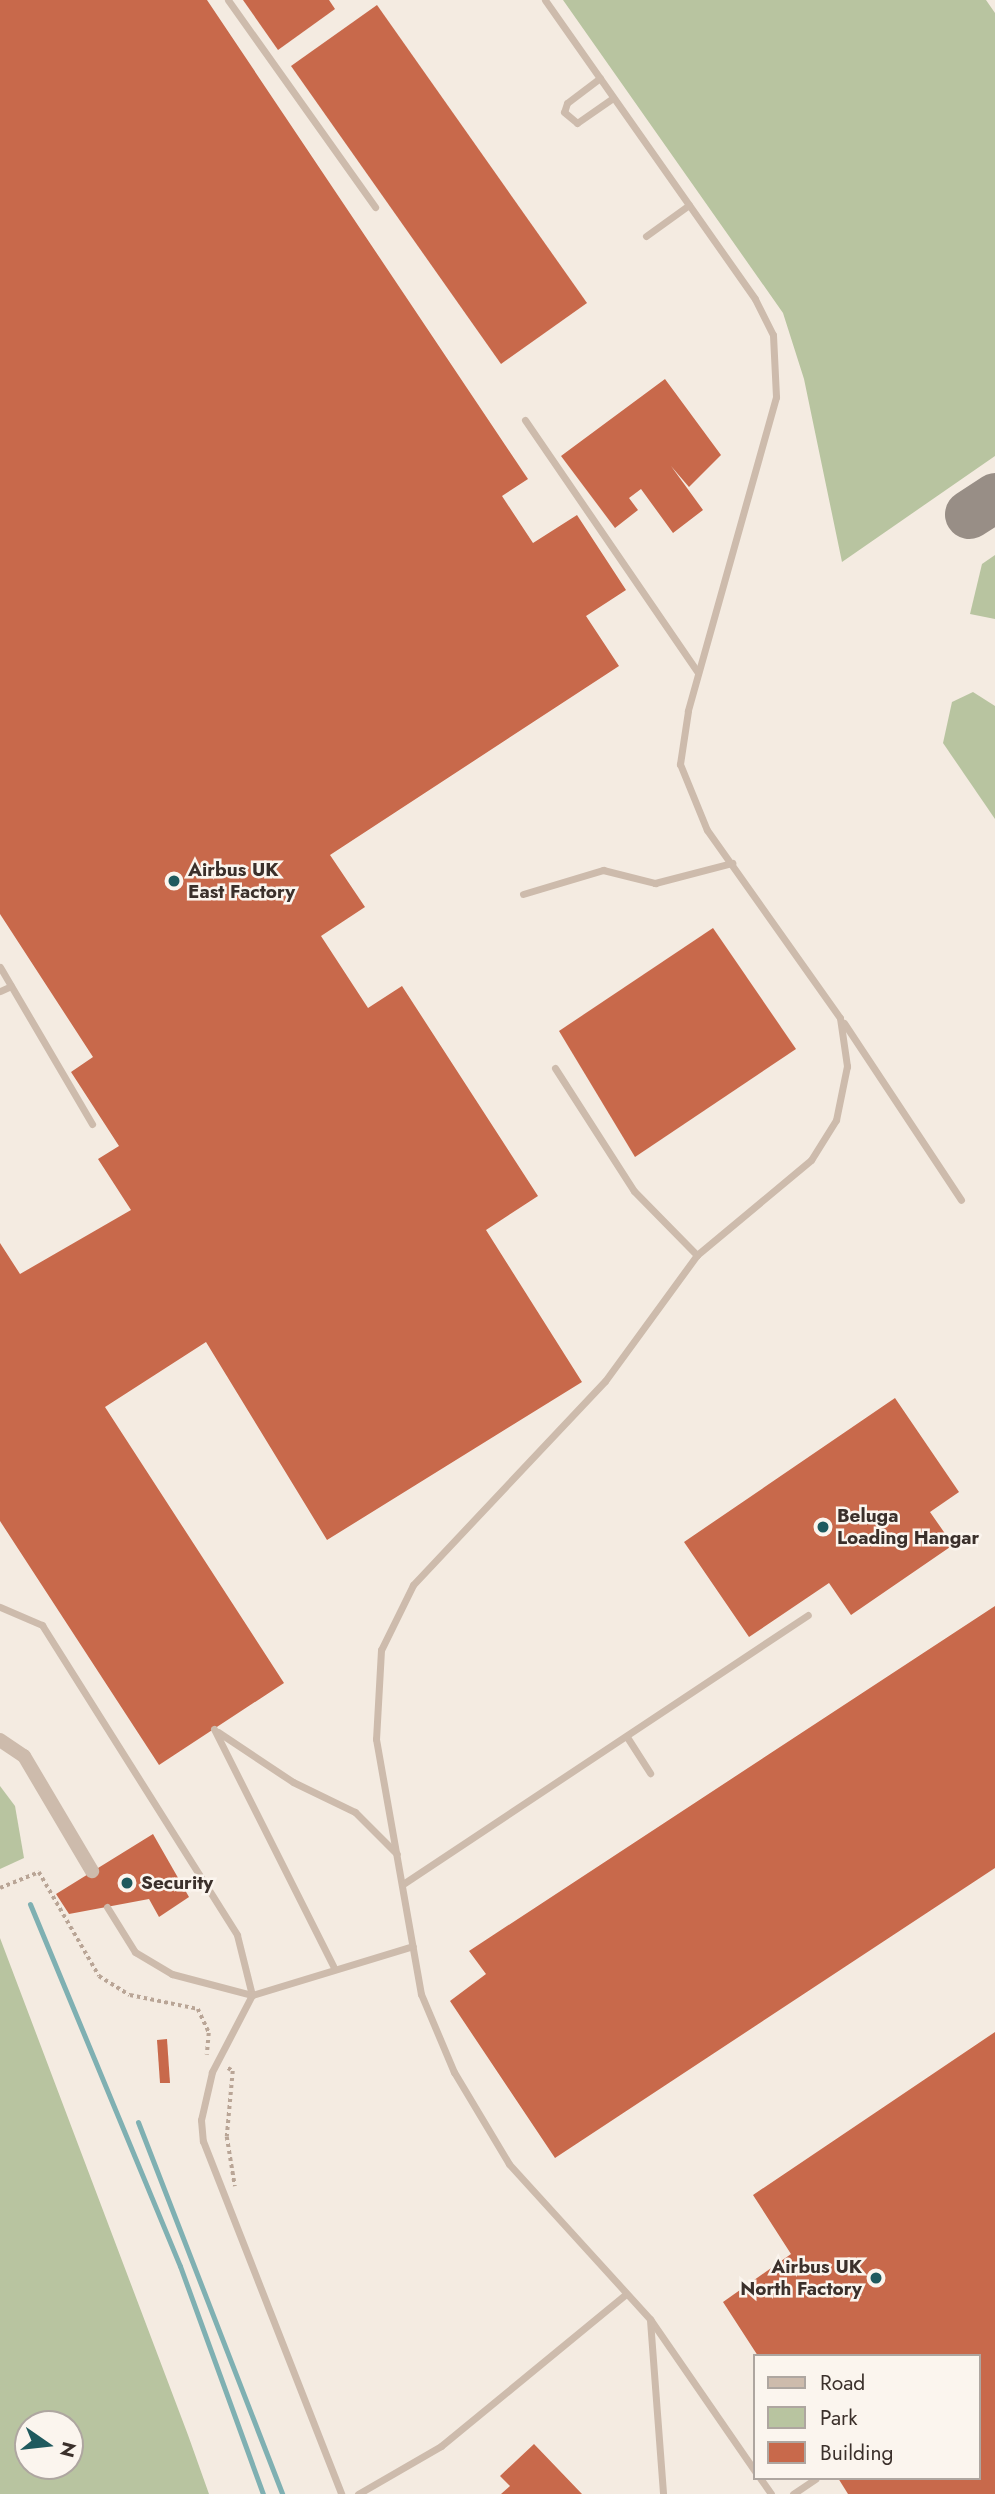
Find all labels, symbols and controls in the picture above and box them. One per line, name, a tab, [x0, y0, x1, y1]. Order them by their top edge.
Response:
place label: Airbus UK East Factory	[188, 859, 295, 903]
marker: Airbus UK East Factory	[166, 873, 182, 889]
place label: Beluga Loading Hangar	[837, 1505, 979, 1549]
marker: Beluga Loading Hangar	[815, 1519, 831, 1535]
place label: Security	[141, 1872, 213, 1894]
marker: Security	[119, 1875, 135, 1891]
place label: Airbus UK North Factory	[740, 2256, 862, 2300]
marker: Airbus UK North Factory	[868, 2270, 884, 2286]
legend	[754, 2354, 981, 2480]
text: Road	[820, 2368, 865, 2398]
text: Park	[820, 2403, 857, 2433]
north arrow	[14, 2410, 84, 2480]
text: Building	[820, 2438, 893, 2468]
text: N	[53, 2439, 83, 2460]

